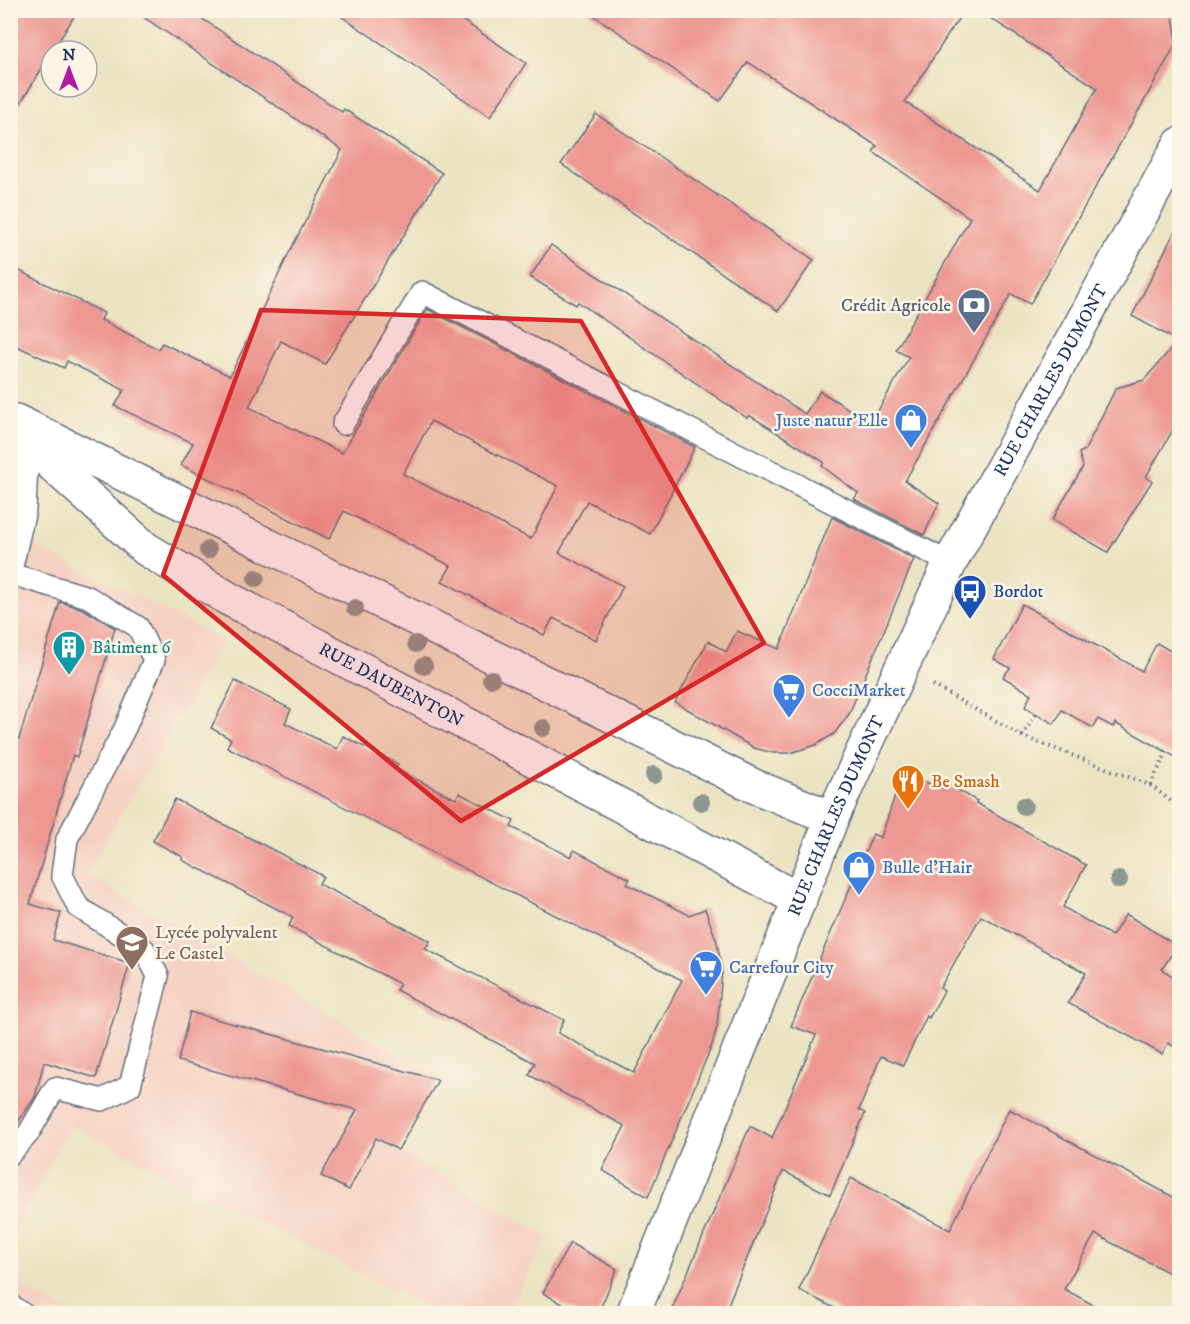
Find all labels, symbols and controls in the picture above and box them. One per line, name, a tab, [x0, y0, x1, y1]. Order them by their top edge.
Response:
north arrow	[39, 39, 99, 99]
text: N	[62, 45, 76, 65]
street label: RUE CHARLES DUMONT	[990, 280, 1113, 481]
bank icon: Crédit Agricole	[956, 287, 992, 334]
place label: Crédit Agricole	[841, 295, 951, 317]
shop icon: Juste natur'Elle	[893, 402, 929, 449]
place label: Juste natur'Elle	[774, 410, 888, 432]
bus stop icon: Bordot	[952, 573, 988, 620]
place label: Bordot	[993, 581, 1043, 603]
building icon: Bâtiment 6	[51, 629, 87, 676]
place label: Bâtiment 6	[92, 637, 171, 659]
street label: RUE DAUBENTON	[315, 638, 467, 733]
supermarket icon: CocciMarket	[771, 672, 807, 719]
place label: CocciMarket	[812, 680, 906, 702]
street label: RUE CHARLES DUMONT	[784, 712, 890, 920]
restaurant icon: Be Smash	[890, 763, 926, 810]
place label: Be Smash	[931, 771, 1000, 793]
shop icon: Bulle d'Hair	[841, 849, 877, 896]
place label: Bulle d'Hair	[882, 857, 972, 879]
place label: Lycée polyvalent Le Castel	[155, 922, 278, 965]
school or university icon: Lycée polyvalent Le Castel	[114, 924, 150, 971]
supermarket icon: Carrefour City	[688, 949, 724, 996]
place label: Carrefour City	[729, 957, 834, 979]

